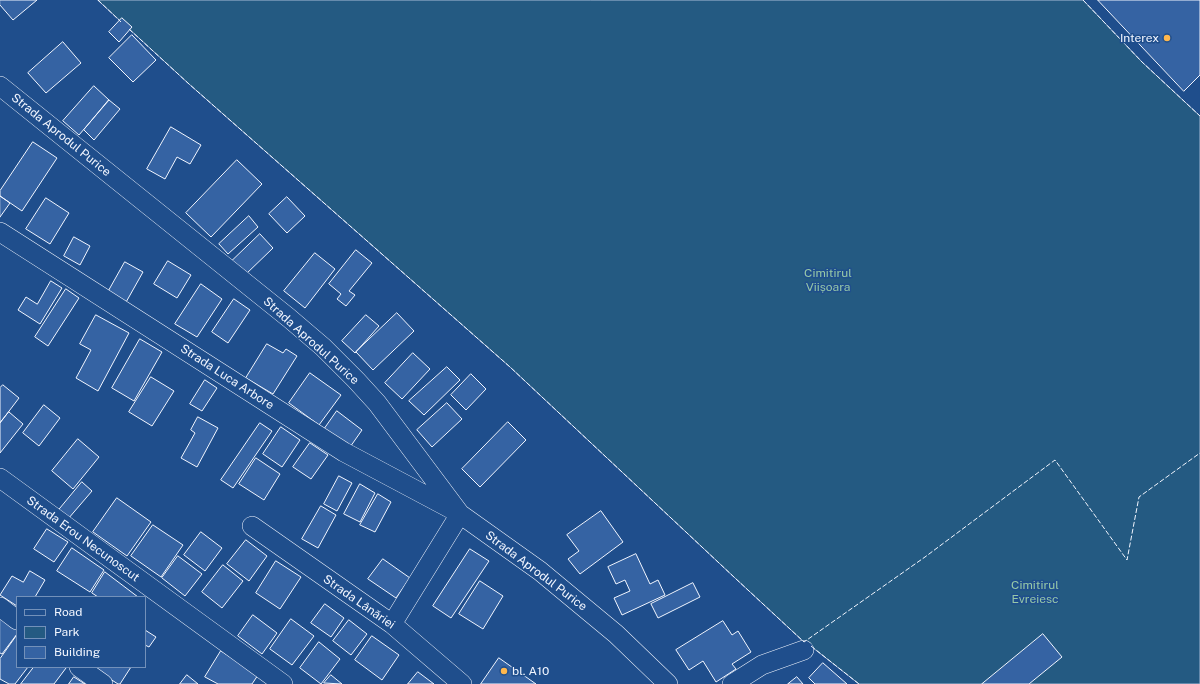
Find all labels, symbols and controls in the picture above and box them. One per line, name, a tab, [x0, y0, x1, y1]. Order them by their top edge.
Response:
place label: Interex	[1120, 31, 1159, 45]
marker: Interex	[1162, 33, 1172, 43]
street label: Strada Aprodul Purice	[8, 90, 114, 180]
park label: Cimitirul Viișoara	[804, 266, 852, 294]
street label: Strada Aprodul Purice	[260, 294, 362, 388]
street label: Strada Luca Arbore	[177, 341, 277, 413]
street label: Strada Erou Necunoscut	[24, 493, 142, 585]
street label: Strada Aprodul Purice	[482, 528, 590, 614]
street label: Strada Lânăriei	[320, 572, 398, 632]
park label: Cimitirul Evreiesc	[1011, 578, 1059, 606]
legend	[16, 596, 146, 668]
text: Road	[54, 605, 82, 619]
text: Park	[54, 625, 80, 639]
text: Building	[54, 645, 100, 659]
place label: bl. A10	[512, 664, 549, 678]
marker: bl. A10	[499, 666, 509, 676]

